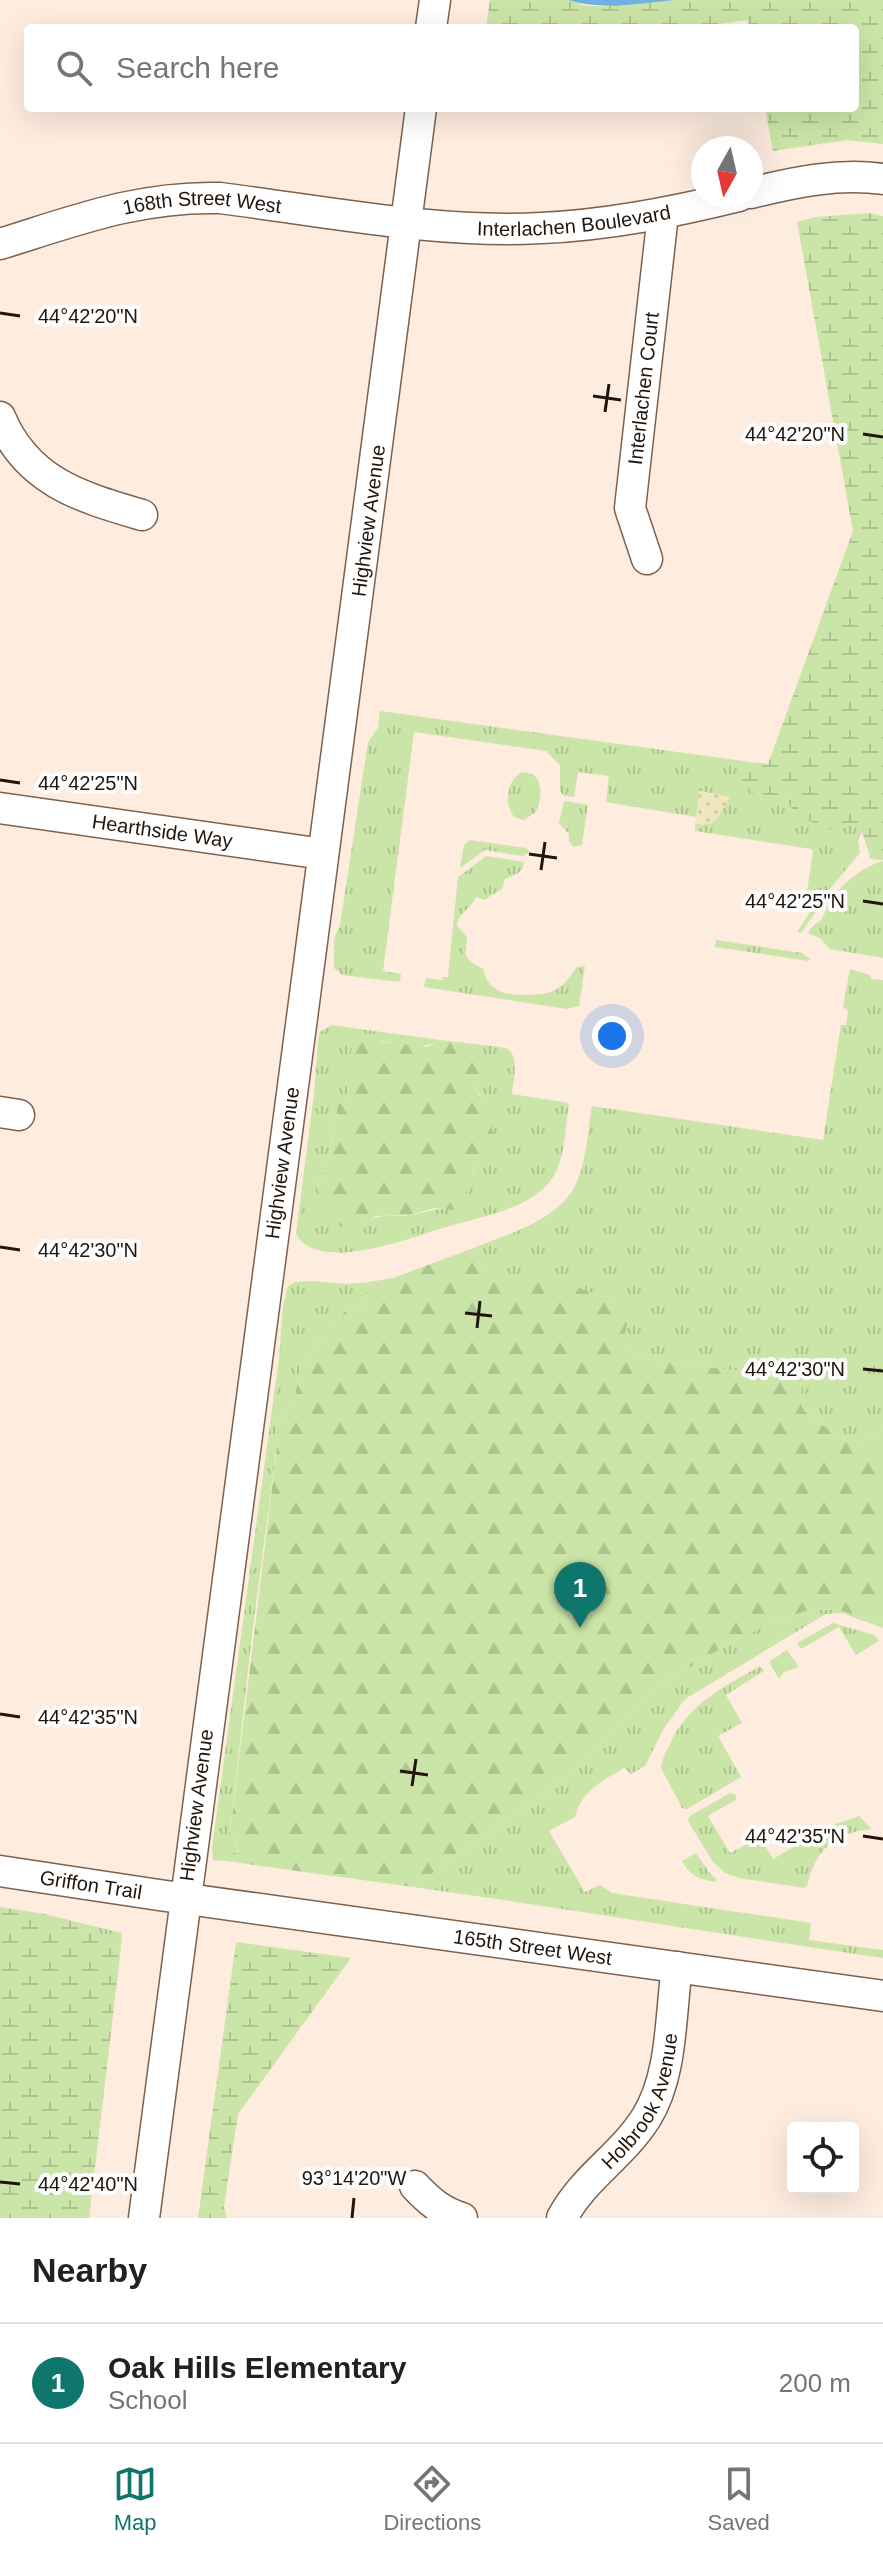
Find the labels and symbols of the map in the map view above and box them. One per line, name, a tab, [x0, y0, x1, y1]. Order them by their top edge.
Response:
north arrow	[691, 136, 763, 208]
street label: 168th Street West	[121, 186, 283, 219]
street label: Interlachen Boulevard	[477, 201, 672, 240]
text: 44°42'20"N	[38, 305, 138, 327]
street label: Interlachen Court	[624, 311, 663, 466]
text: 44°42'20"N	[745, 423, 845, 445]
street label: Highview Avenue	[347, 443, 389, 598]
text: 44°42'25"N	[38, 772, 138, 794]
street label: Hearthside Way	[91, 810, 234, 852]
text: 44°42'25"N	[745, 890, 845, 912]
your location	[592, 1016, 632, 1056]
street label: Highview Avenue	[261, 1086, 303, 1240]
text: 44°42'30"N	[38, 1239, 138, 1261]
text: 44°42'30"N	[745, 1358, 845, 1380]
pin: 1	[554, 1562, 606, 1628]
text: 44°42'35"N	[38, 1706, 138, 1728]
street label: Highview Avenue	[175, 1728, 217, 1883]
text: 44°42'35"N	[745, 1825, 845, 1847]
street label: Griffon Trail	[38, 1866, 144, 1903]
street label: 165th Street West	[452, 1925, 614, 1969]
street label: Holbrook Avenue	[597, 2032, 681, 2173]
text: 93°14'20"W	[302, 2167, 406, 2189]
text: 44°42'40"N	[38, 2173, 138, 2195]

